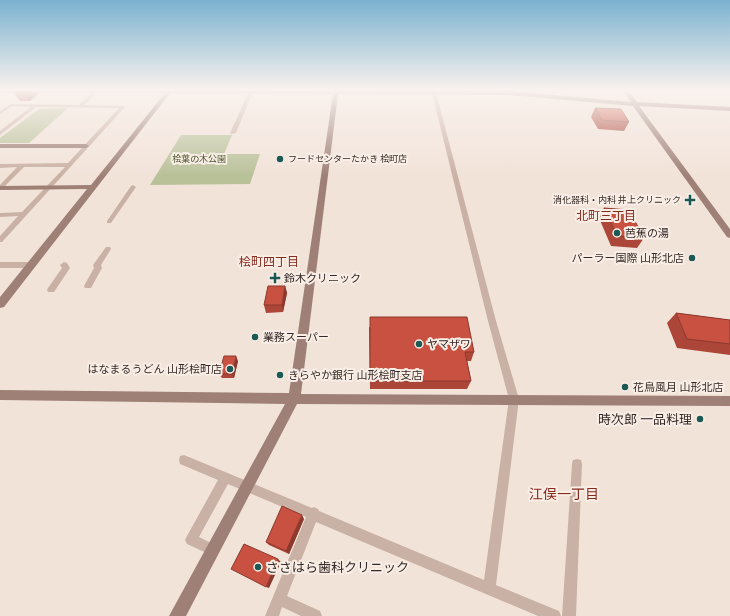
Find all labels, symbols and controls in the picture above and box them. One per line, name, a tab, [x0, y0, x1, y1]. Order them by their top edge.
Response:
park label: 桧葉の木公園	[172, 153, 226, 164]
place label: フードセンターたかき 桧町店	[288, 153, 407, 164]
marker: フードセンターたかき 桧町店	[275, 154, 285, 164]
place label: 消化器科・内科 井上クリニック	[553, 194, 681, 205]
marker: 消化器科・内科 井上クリニック	[684, 194, 696, 206]
district label: 北町三丁目	[576, 208, 636, 223]
place label: 芭蕉の湯	[625, 226, 669, 240]
marker: 芭蕉の湯	[612, 228, 622, 238]
place label: パーラー国際 山形北店	[571, 251, 684, 265]
marker: パーラー国際 山形北店	[687, 253, 697, 263]
district label: 桧町四丁目	[239, 254, 299, 269]
place label: 鈴木クリニック	[284, 271, 361, 285]
marker: 鈴木クリニック	[269, 272, 281, 284]
place label: 業務スーパー	[263, 330, 329, 344]
marker: 業務スーパー	[250, 332, 260, 342]
place label: ヤマザワ	[427, 337, 471, 351]
marker: ヤマザワ	[414, 339, 424, 349]
place label: はなまるうどん 山形桧町店	[87, 362, 222, 376]
marker: はなまるうどん 山形桧町店	[225, 364, 235, 374]
place label: きらやか銀行 山形桧町支店	[288, 368, 423, 382]
marker: きらやか銀行 山形桧町支店	[275, 370, 285, 380]
place label: 花鳥風月 山形北店	[633, 380, 724, 394]
marker: 花鳥風月 山形北店	[620, 382, 630, 392]
place label: 時次郎 一品料理	[598, 411, 692, 428]
marker: 時次郎 一品料理	[695, 414, 705, 424]
district label: 江俣一丁目	[529, 485, 599, 503]
place label: ささはら歯科クリニック	[266, 559, 409, 576]
marker: ささはら歯科クリニック	[253, 562, 263, 572]

